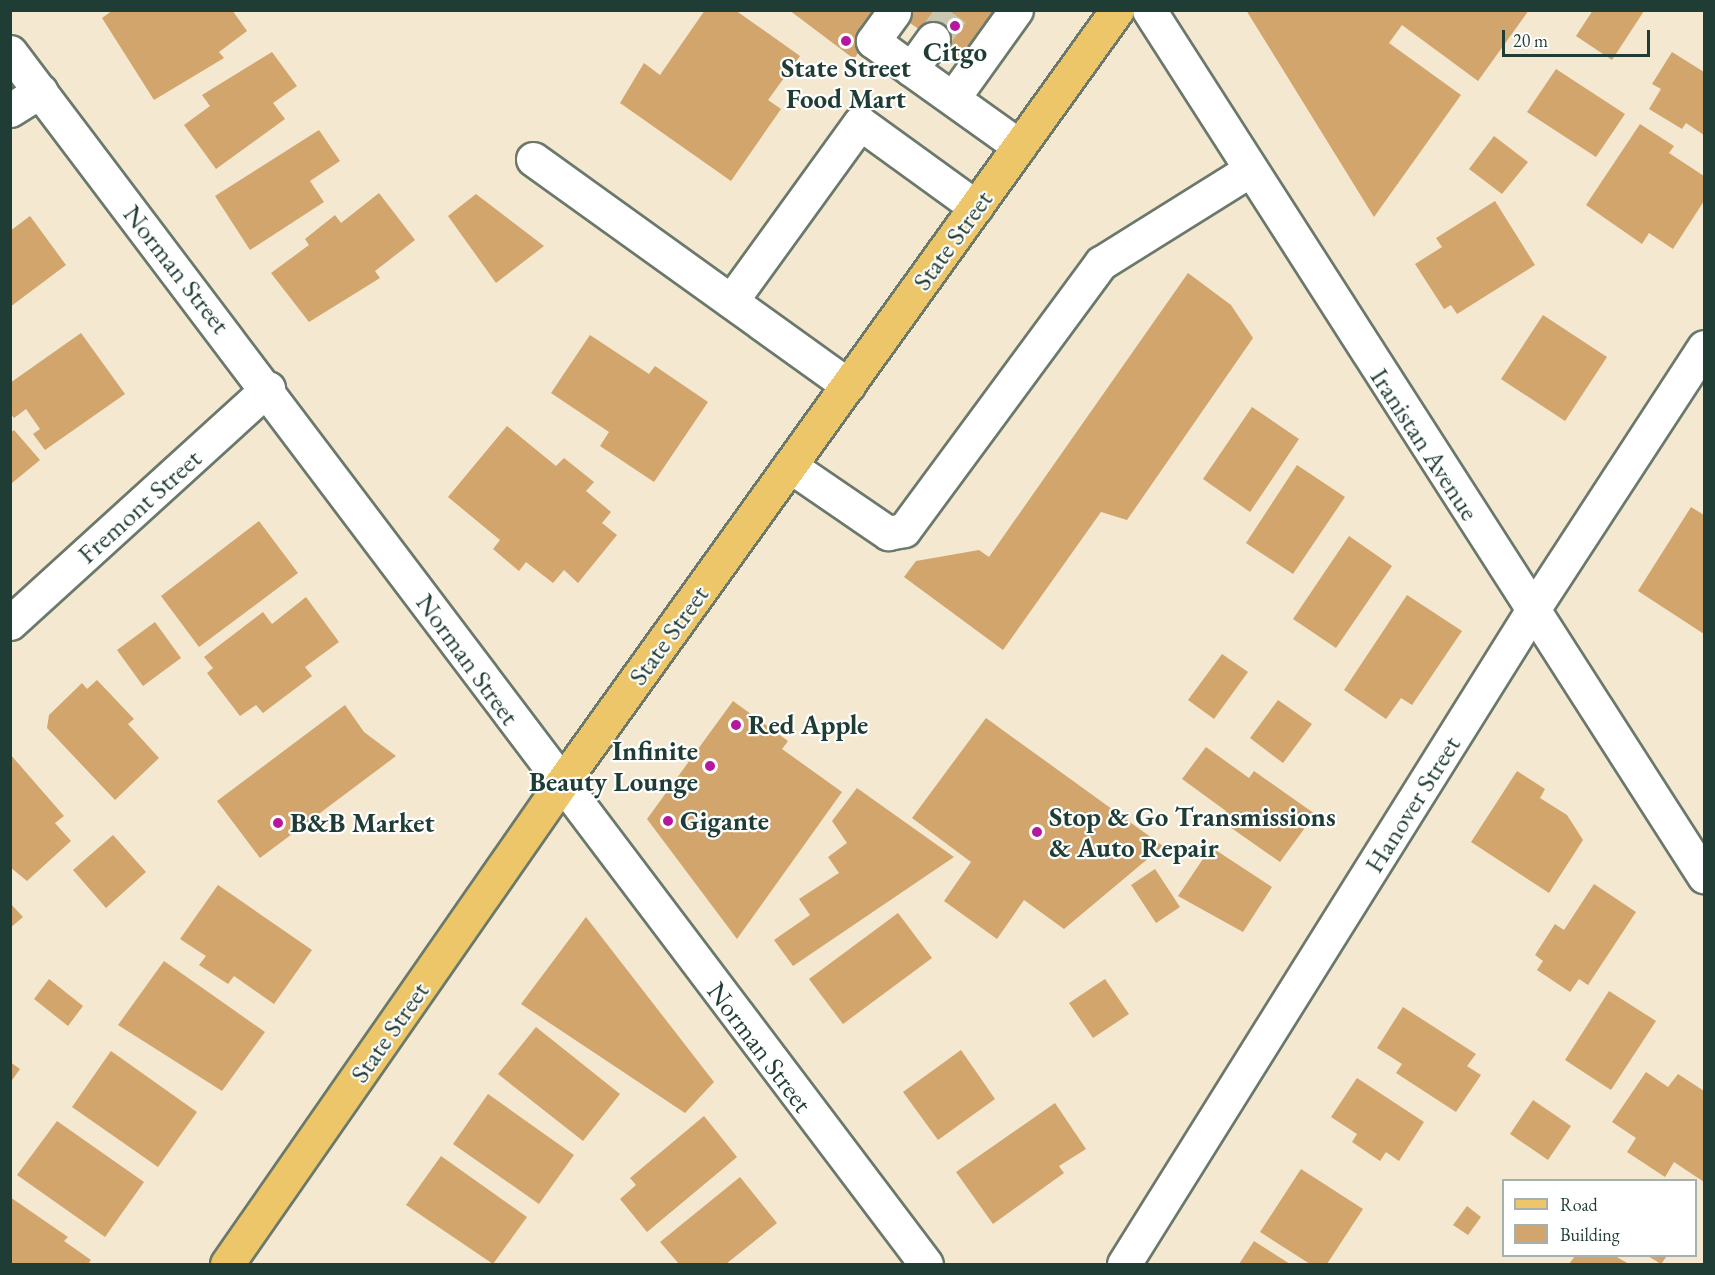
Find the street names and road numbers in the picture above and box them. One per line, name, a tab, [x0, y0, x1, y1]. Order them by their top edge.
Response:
street label: State Street	[905, 184, 999, 296]
street label: Norman Street	[117, 198, 237, 340]
street label: Iranistan Avenue	[1364, 362, 1486, 526]
street label: Fremont Street	[70, 442, 208, 570]
street label: State Street	[621, 579, 715, 691]
street label: Norman Street	[409, 587, 527, 731]
street label: Hanover Street	[1357, 730, 1467, 878]
street label: State Street	[343, 975, 435, 1089]
street label: Norman Street	[701, 976, 819, 1118]

